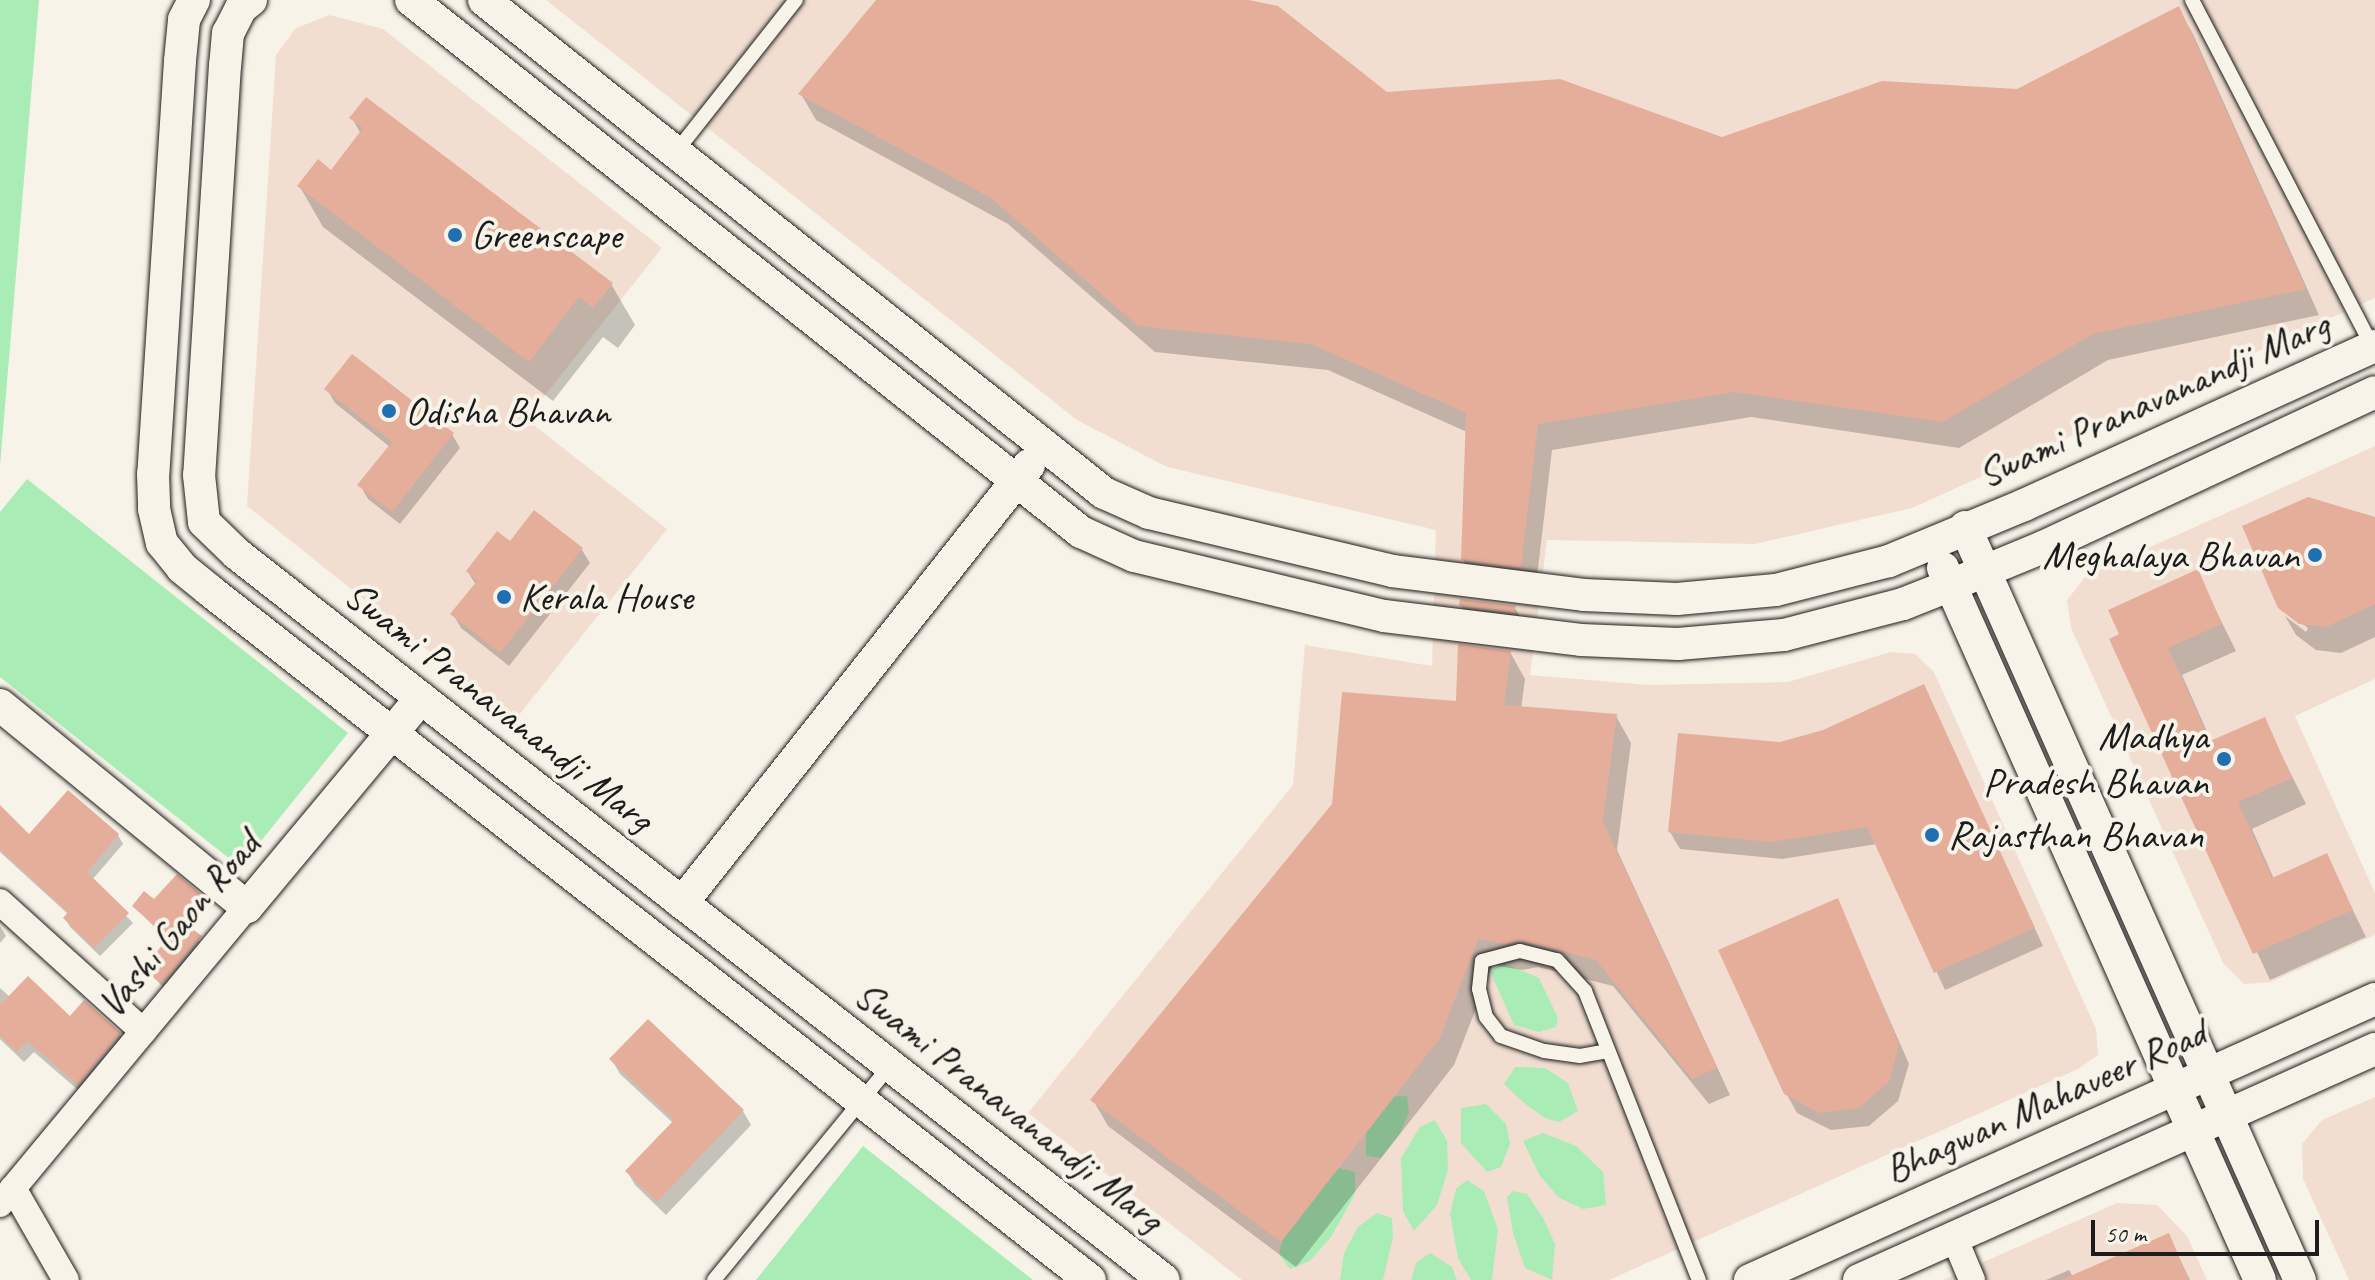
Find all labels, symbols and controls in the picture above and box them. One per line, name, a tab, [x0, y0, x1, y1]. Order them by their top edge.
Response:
place label: Greenscape	[471, 211, 621, 259]
marker: Greenscape	[446, 226, 464, 244]
street label: Swami Pranavanandji Marg	[1969, 300, 2337, 498]
place label: Odisha Bhavan	[405, 387, 610, 435]
marker: Odisha Bhavan	[380, 402, 398, 420]
place label: Meghalaya Bhavan	[2041, 531, 2299, 579]
marker: Meghalaya Bhavan	[2306, 546, 2324, 564]
street label: Swami Pranavanandji Marg	[334, 570, 664, 842]
place label: Kerala House	[520, 573, 693, 621]
marker: Kerala House	[495, 588, 513, 606]
place label: Madhya Pradesh Bhavan	[1983, 712, 2208, 806]
marker: Madhya Pradesh Bhavan	[2215, 750, 2233, 768]
place label: Rajasthan Bhavan	[1948, 811, 2204, 859]
street label: Vashi Gaon Road	[86, 821, 270, 1027]
marker: Rajasthan Bhavan	[1923, 826, 1941, 844]
street label: Swami Pranavanandji Marg	[844, 970, 1174, 1242]
street label: Bhagwan Mahaveer Road	[1877, 1009, 2213, 1193]
scale bar	[2095, 1204, 2323, 1254]
text: 50 m	[2105, 1219, 2146, 1249]

